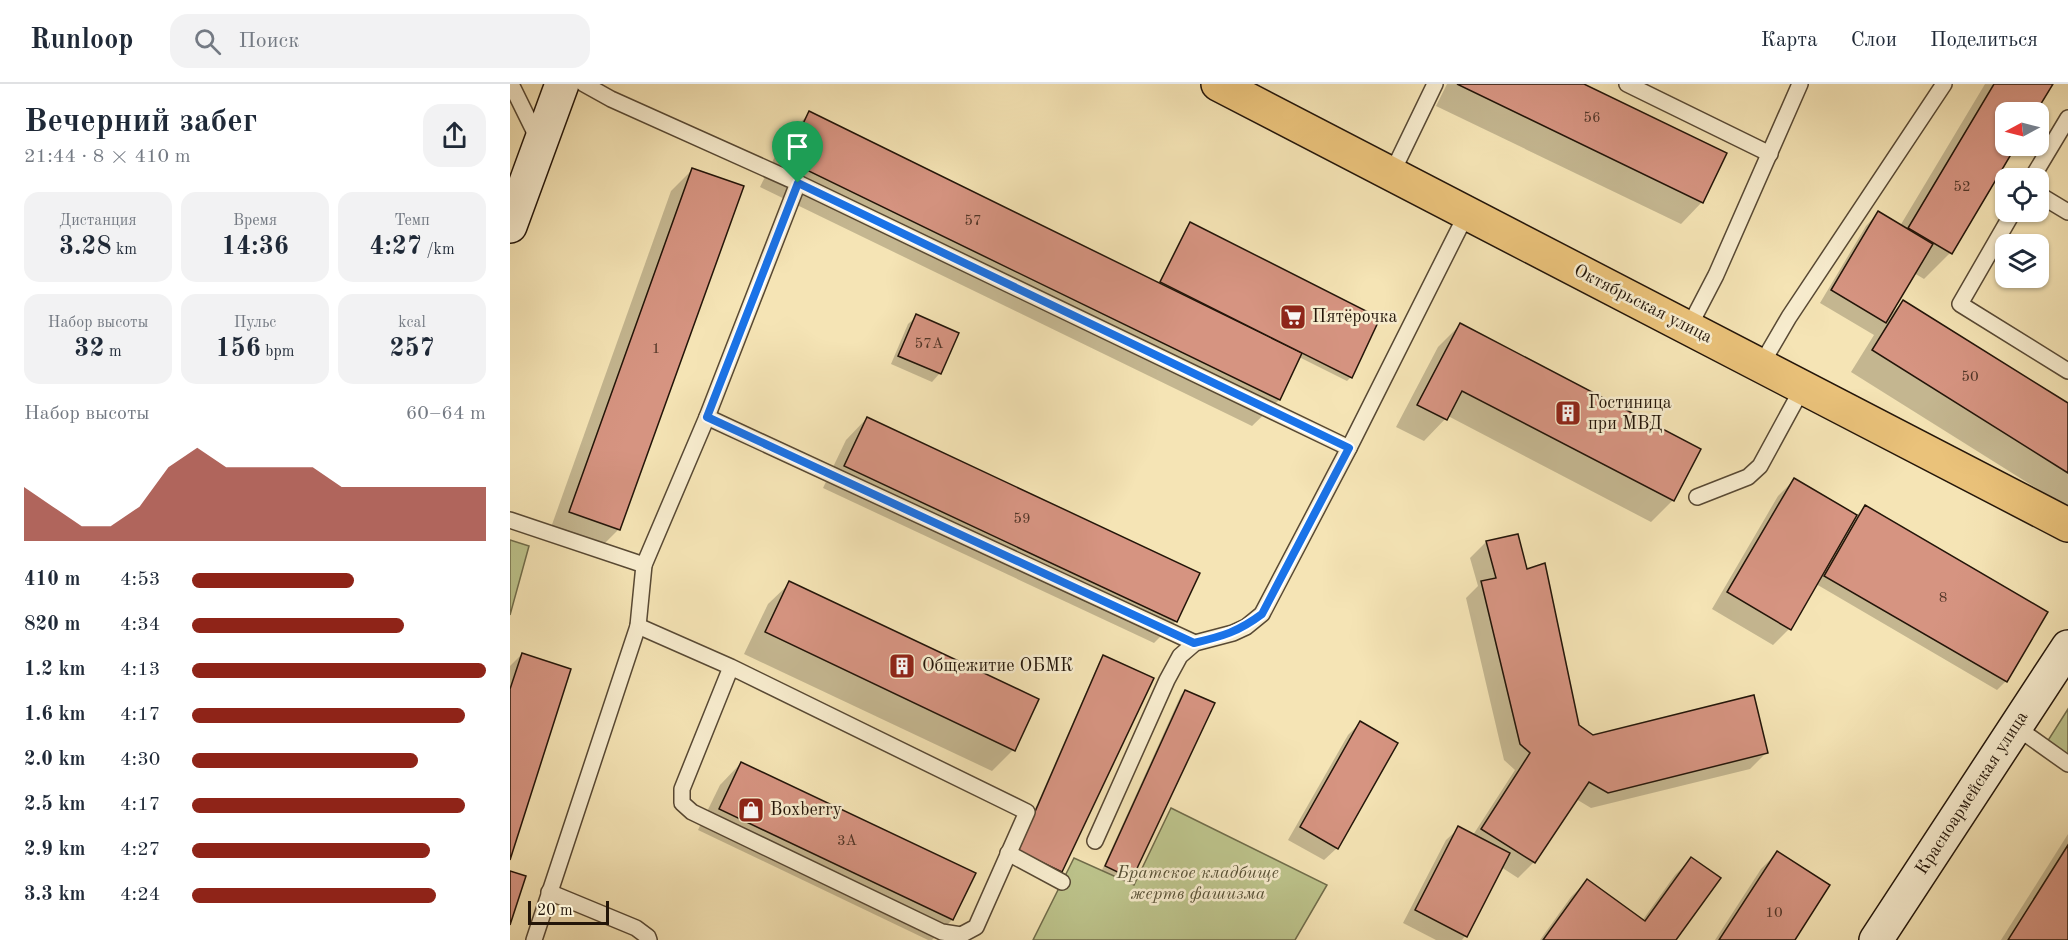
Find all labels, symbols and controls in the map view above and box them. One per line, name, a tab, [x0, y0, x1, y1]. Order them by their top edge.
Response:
search box	[170, 14, 590, 68]
icon: search	[191, 25, 224, 58]
text: Runloop	[30, 27, 134, 55]
text: Поиск	[239, 30, 299, 52]
text: Карта	[1761, 30, 1818, 51]
text: Слои	[1851, 30, 1897, 51]
text: Поделиться	[1930, 30, 2038, 51]
north arrow	[1995, 102, 2049, 156]
map controls	[1995, 102, 2049, 288]
button: share	[423, 104, 486, 167]
text: Вечерний забег	[24, 106, 257, 139]
house number: 56	[1583, 111, 1601, 126]
pin	[772, 121, 823, 183]
icon: arrive	[781, 130, 814, 163]
text: 21:44 · 8 × 410 m	[24, 147, 191, 167]
button: locate	[1995, 168, 2049, 222]
house number: 52	[1953, 180, 1971, 195]
text: Дистанция	[59, 213, 137, 229]
text: Время	[233, 213, 277, 229]
text: Темп	[394, 213, 430, 229]
house number: 57	[964, 214, 982, 229]
text: 3.28	[59, 234, 112, 260]
text: 14:36	[221, 234, 289, 260]
text: 4:27	[369, 234, 422, 260]
button: layers	[1995, 234, 2049, 288]
text: km	[112, 242, 137, 258]
text: /km	[422, 242, 455, 258]
street label: Октябрьская улица	[1571, 261, 1715, 347]
supermarket icon: Пятёрочка	[1278, 302, 1308, 332]
place label: Пятёрочка	[1312, 308, 1398, 326]
text: Набор высоты	[48, 315, 148, 331]
text: Пульс	[234, 315, 276, 331]
text: kcal	[398, 315, 426, 331]
text: 32	[74, 336, 104, 362]
text: 156	[216, 336, 261, 362]
text: 257	[389, 336, 435, 362]
house number: 57А	[915, 337, 944, 352]
house number: 1	[652, 342, 660, 357]
text: m	[104, 344, 122, 360]
text: bpm	[261, 344, 294, 360]
house number: 50	[1961, 370, 1979, 385]
place label: Гостиница при МВД	[1588, 394, 1672, 433]
building icon: Гостиница при МВД	[1553, 398, 1583, 428]
text: Набор высоты	[24, 404, 150, 424]
text: 60–64 m	[406, 404, 486, 424]
house number: 59	[1013, 512, 1031, 527]
text: 410 m	[24, 570, 80, 590]
text: 4:53	[120, 570, 160, 590]
house number: 8	[1939, 591, 1947, 606]
text: 820 m	[24, 615, 80, 635]
text: 4:34	[120, 615, 160, 635]
building icon: Общежитие ОБМК	[887, 651, 917, 681]
place label: Общежитие ОБМК	[922, 657, 1073, 675]
text: 1.2 km	[24, 660, 86, 680]
text: 4:13	[120, 660, 160, 680]
text: 1.6 km	[24, 705, 86, 725]
text: 4:17	[120, 705, 160, 725]
street label: Красноармейская улица	[1913, 708, 2032, 878]
text: 2.0 km	[24, 750, 86, 770]
text: 4:30	[120, 750, 160, 770]
text: 2.5 km	[24, 795, 86, 815]
text: 4:17	[120, 795, 160, 815]
shop icon: Boxberry	[736, 795, 766, 825]
place label: Boxberry	[770, 801, 843, 819]
house number: 3А	[837, 834, 858, 849]
text: 2.9 km	[24, 840, 86, 860]
text: 4:27	[120, 840, 160, 860]
park label: Братское кладбище жертв фашизма	[1116, 864, 1279, 903]
text: 3.3 km	[24, 885, 86, 905]
text: 4:24	[120, 885, 160, 905]
scale bar	[528, 898, 609, 926]
text: 20 m	[537, 903, 573, 919]
house number: 10	[1765, 906, 1783, 921]

